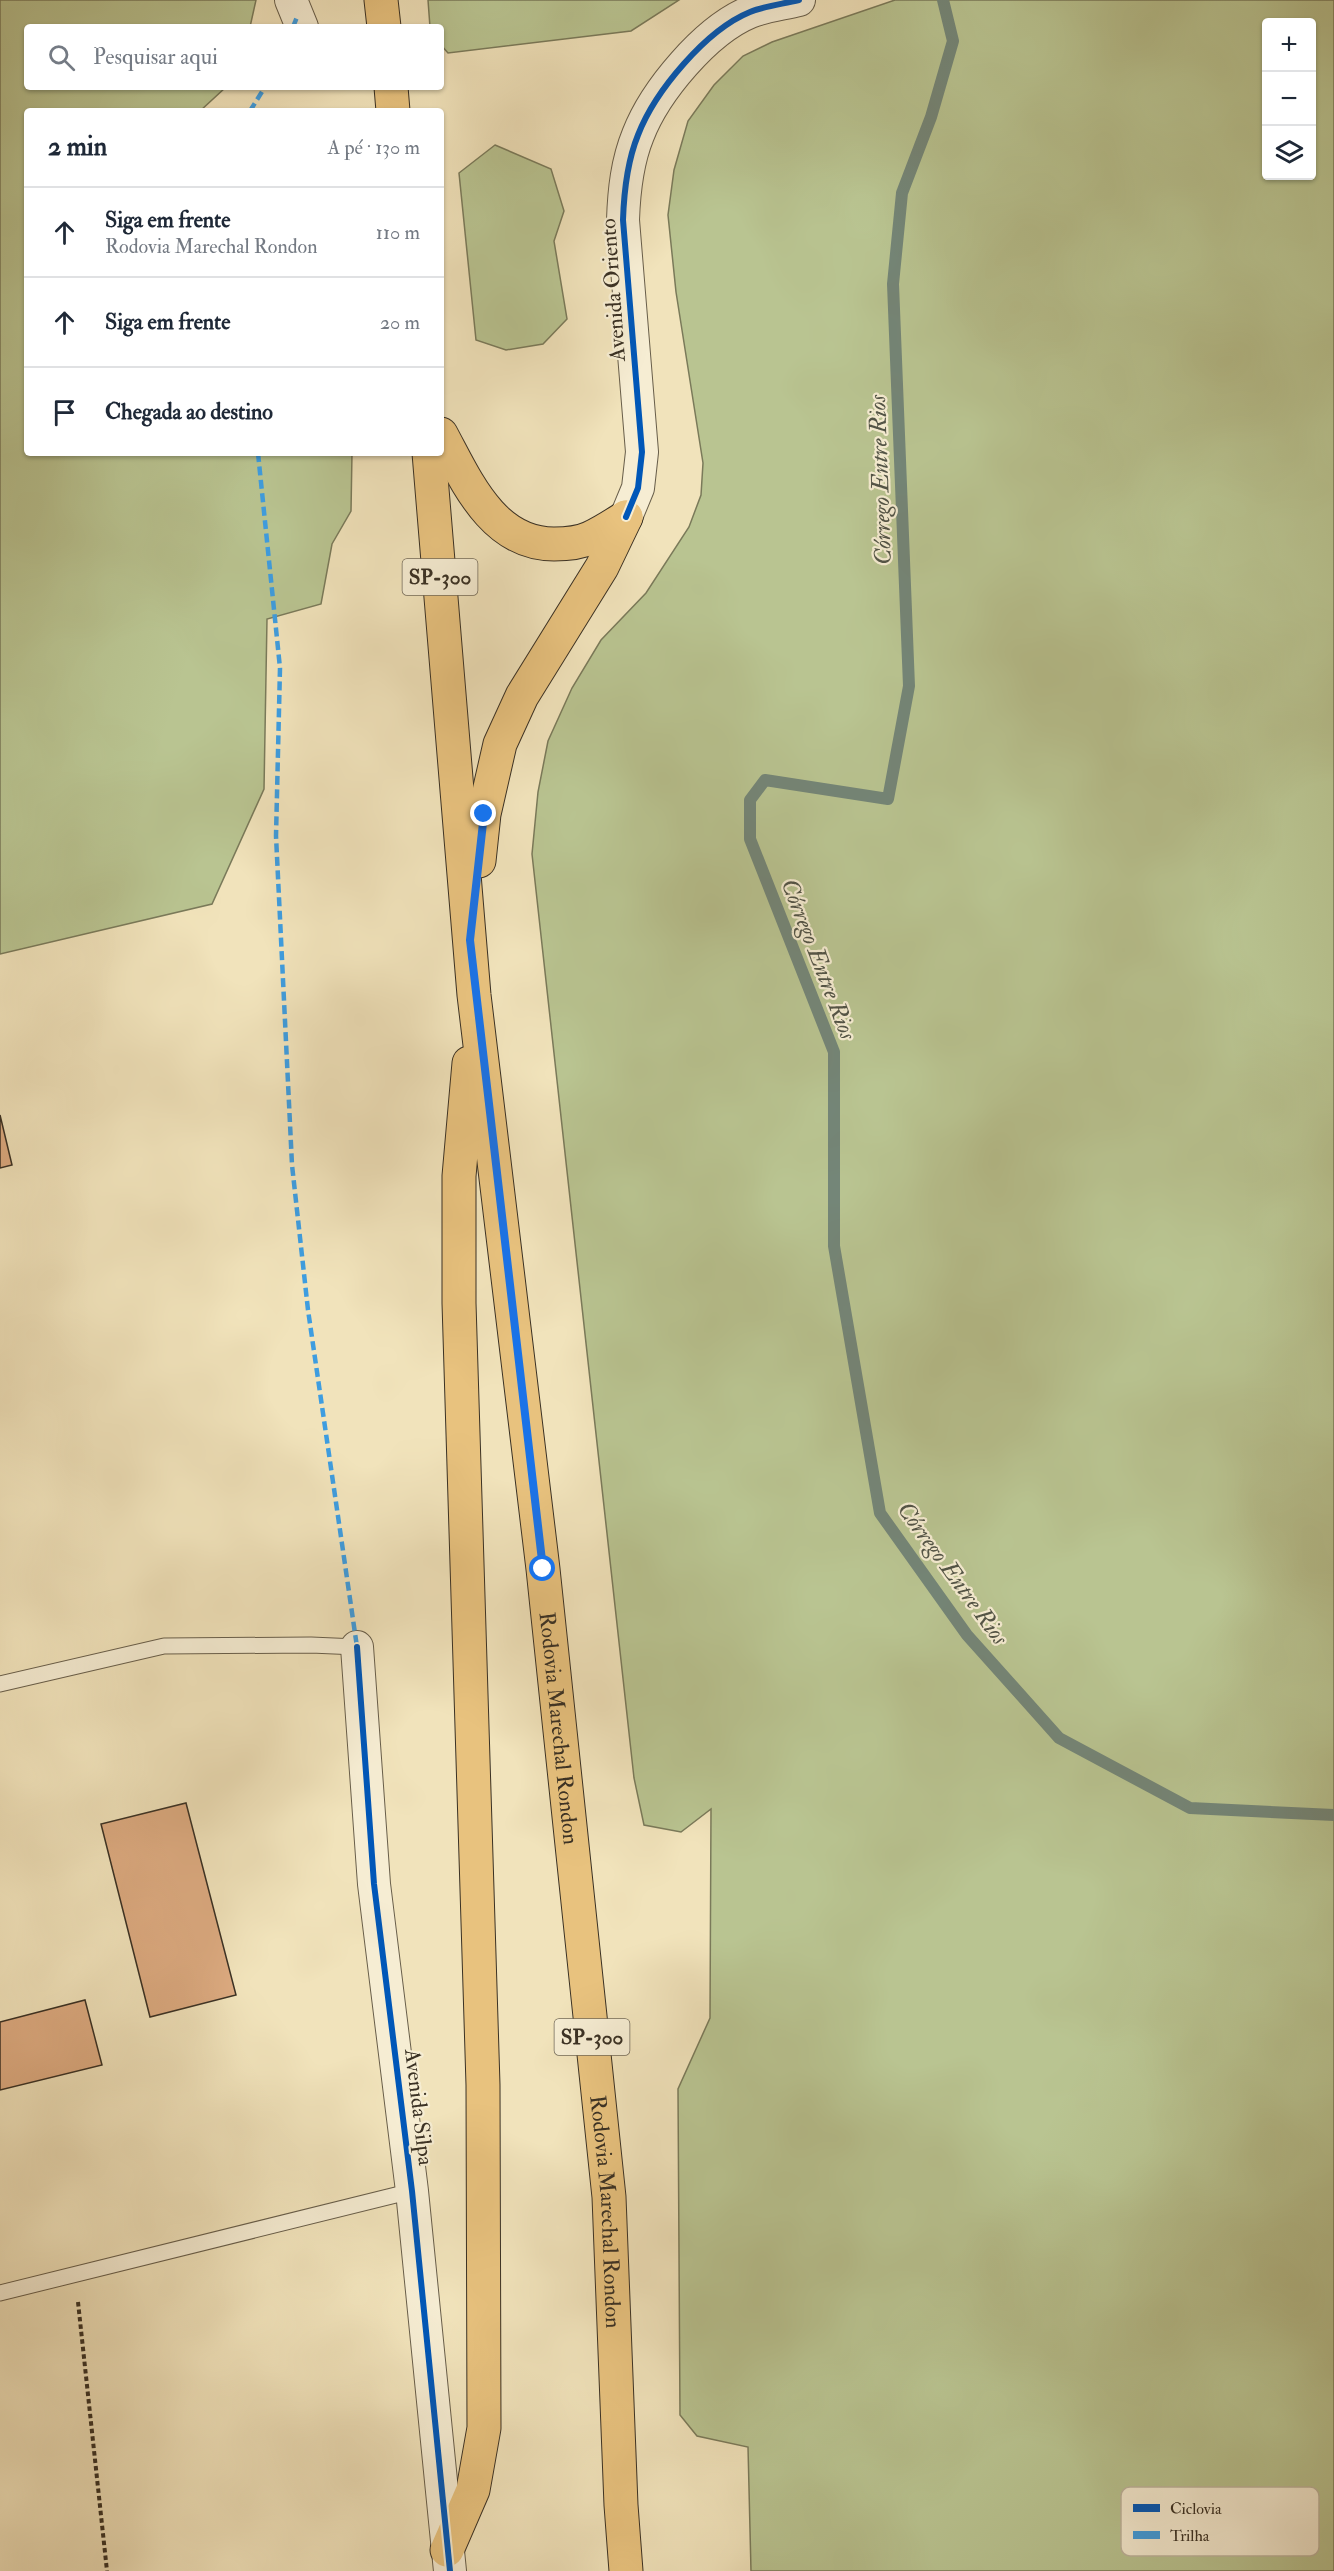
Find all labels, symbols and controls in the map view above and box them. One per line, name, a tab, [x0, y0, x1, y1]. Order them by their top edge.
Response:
map controls	[1262, 18, 1316, 180]
button: +	[1262, 18, 1316, 72]
search box	[24, 24, 444, 90]
icon: search	[45, 41, 78, 74]
text: Pesquisar aqui	[93, 43, 218, 71]
button: −	[1262, 72, 1316, 126]
button: layers	[1262, 126, 1316, 180]
text: 2 min	[48, 131, 107, 163]
text: A pé · 130 m	[327, 135, 420, 160]
text: Siga em frente	[105, 206, 230, 234]
icon: ahead	[48, 216, 81, 249]
street label: Avenida Oriento	[594, 217, 632, 363]
text: 110 m	[376, 220, 420, 245]
text: Rodovia Marechal Rondon	[105, 234, 318, 259]
icon: ahead	[48, 306, 81, 339]
text: Siga em frente	[105, 308, 230, 336]
text: 20 m	[380, 310, 420, 335]
water label: Córrego Entre Rios	[862, 394, 899, 566]
icon: arrive	[48, 396, 81, 429]
text: Chegada ao destino	[105, 398, 273, 426]
road number: SP-300	[402, 559, 478, 595]
route end	[470, 800, 496, 826]
water label: Córrego Entre Rios	[774, 874, 864, 1044]
water label: Córrego Entre Rios	[890, 1495, 1015, 1652]
route start	[529, 1555, 555, 1581]
street label: Rodovia Marechal Rondon	[533, 1610, 585, 1846]
road number: SP-300	[554, 2019, 630, 2055]
street label: Avenida Silpa	[397, 2046, 440, 2168]
street label: Rodovia Marechal Rondon	[583, 2094, 627, 2329]
legend	[1121, 2487, 1319, 2556]
text: Ciclovia	[1170, 2499, 1222, 2519]
text: Trilha	[1170, 2526, 1210, 2546]

